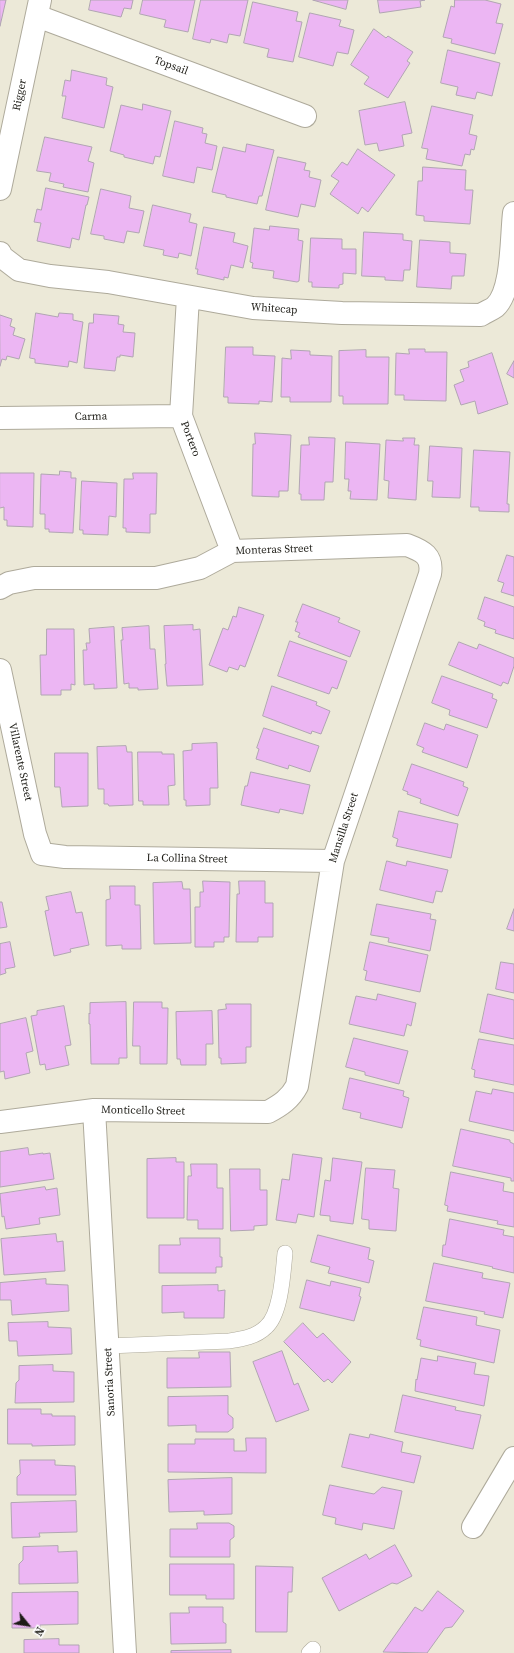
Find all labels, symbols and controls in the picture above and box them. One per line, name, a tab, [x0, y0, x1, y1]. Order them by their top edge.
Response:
street label: Topsail	[152, 54, 190, 78]
street label: Rigger	[10, 78, 30, 112]
street label: Whitecap	[250, 301, 298, 317]
street label: Carma	[75, 410, 107, 424]
street label: Portero	[177, 419, 203, 459]
street label: Monteras Street	[235, 542, 313, 558]
street label: Villarente Street	[5, 722, 35, 802]
street label: Mansilla Street	[326, 791, 362, 865]
street label: La Collina Street	[147, 852, 227, 866]
street label: Monticello Street	[101, 1104, 185, 1118]
street label: Sanoria Street	[102, 1347, 118, 1417]
north arrow	[8, 1605, 48, 1645]
text: N	[30, 1624, 47, 1638]

